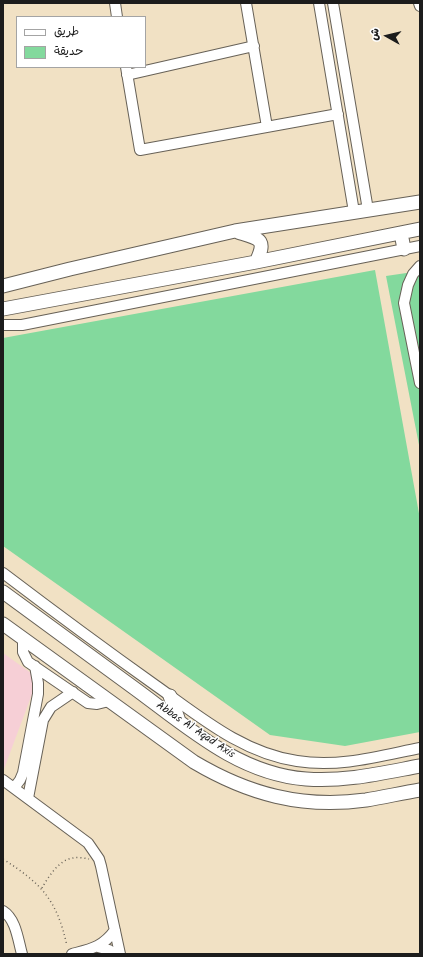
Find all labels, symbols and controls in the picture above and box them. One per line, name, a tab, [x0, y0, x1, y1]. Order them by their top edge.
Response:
legend	[16, 16, 146, 68]
north arrow	[367, 16, 407, 56]
text: طريق	[54, 22, 79, 41]
text: ش	[365, 27, 385, 42]
text: حديقة	[54, 42, 83, 61]
street label: Abbas Al Aqad Axis	[153, 700, 237, 762]

